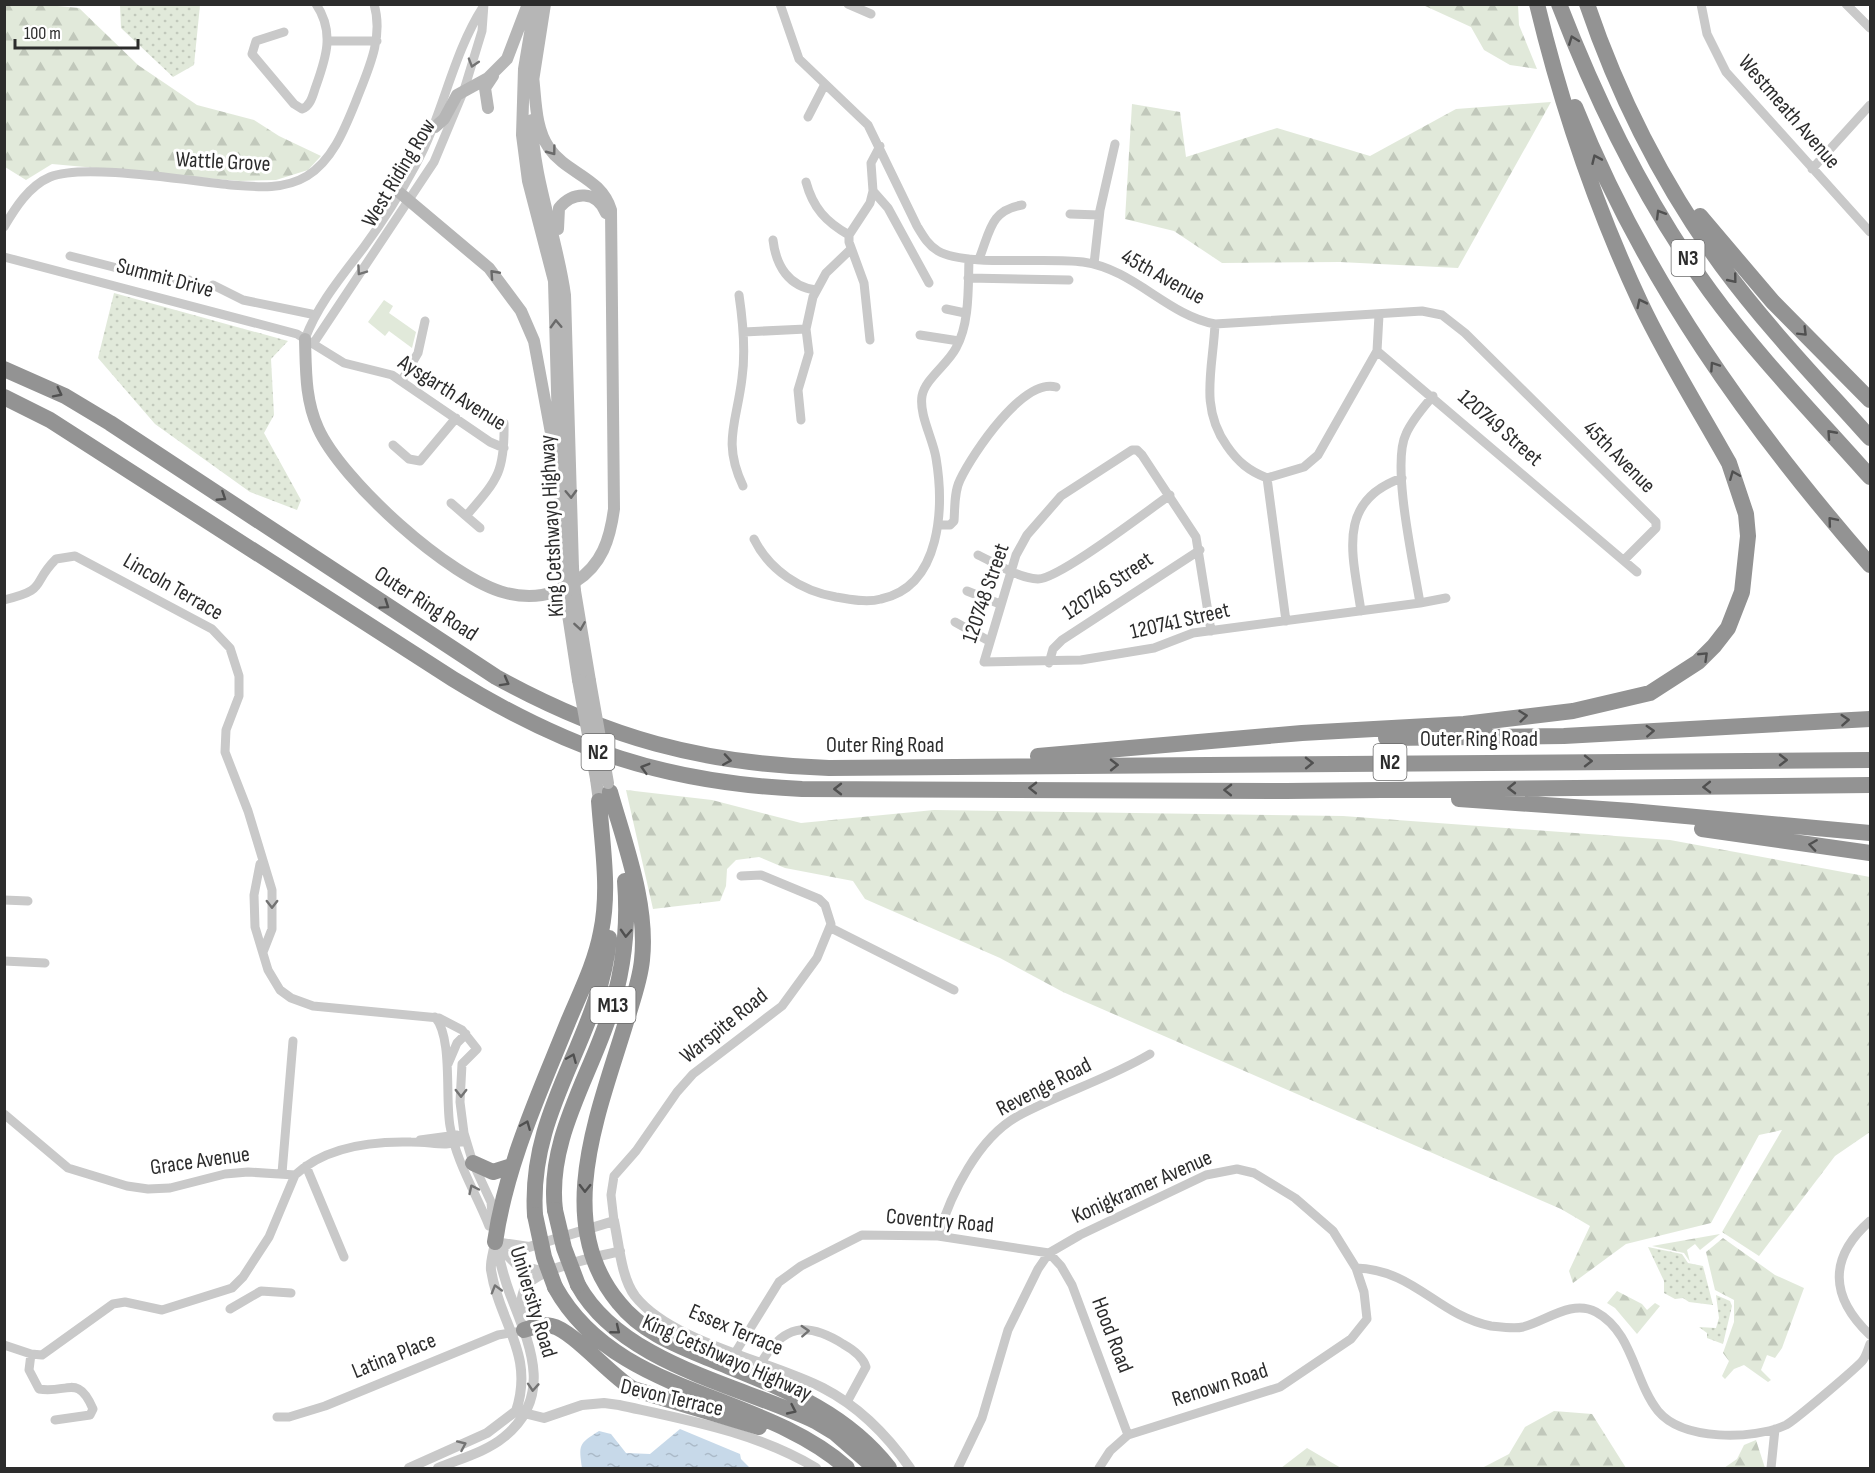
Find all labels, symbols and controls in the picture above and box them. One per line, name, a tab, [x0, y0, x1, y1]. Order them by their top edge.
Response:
scale bar	[15, 12, 138, 50]
text: 100 m	[24, 23, 61, 44]
one-way arrow	[1568, 35, 1580, 46]
street label: Westmeath Avenue	[1732, 49, 1846, 175]
one-way arrow	[467, 57, 480, 68]
street label: West Riding Row	[356, 114, 442, 232]
one-way arrow	[545, 145, 556, 156]
street label: Wattle Grove	[175, 146, 271, 178]
one-way arrow	[1591, 154, 1603, 165]
one-way arrow	[1656, 210, 1667, 221]
road number: N3	[1672, 240, 1704, 276]
street label: 45th Avenue	[1116, 243, 1210, 311]
street label: Summit Drive	[113, 252, 217, 304]
one-way arrow	[357, 264, 368, 275]
one-way arrow	[490, 270, 501, 281]
one-way arrow	[1725, 272, 1736, 283]
one-way arrow	[1637, 299, 1649, 310]
one-way arrow	[550, 320, 562, 329]
one-way arrow	[1796, 325, 1807, 336]
street label: Aysgarth Avenue	[392, 349, 511, 437]
one-way arrow	[1710, 362, 1721, 373]
street label: 120749 Street	[1452, 384, 1548, 472]
one-way arrow	[51, 386, 62, 397]
street label: 45th Avenue	[1577, 415, 1661, 499]
one-way arrow	[1827, 430, 1838, 441]
street label: King Cetshwayo Highway	[534, 434, 570, 618]
one-way arrow	[1729, 470, 1741, 481]
one-way arrow	[216, 490, 227, 501]
one-way arrow	[564, 490, 577, 499]
one-way arrow	[1828, 517, 1839, 528]
street label: 120748 Street	[956, 540, 1016, 646]
street label: 120746 Street	[1058, 546, 1159, 626]
street label: Lincoln Terrace	[118, 548, 228, 626]
street label: Outer Ring Road	[369, 561, 483, 647]
street label: 120741 Street	[1128, 596, 1233, 646]
one-way arrow	[379, 598, 390, 609]
one-way arrow	[573, 621, 586, 631]
one-way arrow	[1696, 652, 1707, 663]
one-way arrow	[498, 675, 509, 686]
one-way arrow	[1519, 710, 1528, 723]
one-way arrow	[1841, 713, 1850, 726]
one-way arrow	[1646, 725, 1655, 738]
street label: Outer Ring Road	[1420, 726, 1538, 753]
street label: Outer Ring Road	[826, 732, 944, 759]
road number: N2	[582, 734, 614, 770]
road number: N2	[1374, 744, 1406, 780]
one-way arrow	[722, 753, 731, 765]
one-way arrow	[1779, 754, 1788, 766]
one-way arrow	[1584, 755, 1593, 767]
one-way arrow	[1305, 757, 1314, 769]
one-way arrow	[1110, 759, 1119, 771]
one-way arrow	[640, 762, 650, 775]
one-way arrow	[1703, 780, 1712, 793]
one-way arrow	[1028, 782, 1037, 794]
one-way arrow	[1508, 782, 1517, 795]
one-way arrow	[833, 783, 842, 795]
one-way arrow	[1223, 784, 1232, 796]
one-way arrow	[1808, 839, 1817, 851]
one-way arrow	[266, 899, 278, 908]
one-way arrow	[619, 929, 632, 938]
street label: Warspite Road	[675, 983, 773, 1069]
road number: M13	[590, 987, 636, 1023]
street label: Revenge Road	[992, 1052, 1096, 1122]
one-way arrow	[565, 1054, 577, 1065]
one-way arrow	[455, 1088, 467, 1097]
one-way arrow	[519, 1121, 531, 1132]
street label: Grace Avenue	[148, 1141, 252, 1181]
street label: Konigkramer Avenue	[1068, 1144, 1216, 1230]
one-way arrow	[579, 1184, 592, 1193]
one-way arrow	[468, 1185, 480, 1196]
street label: Coventry Road	[885, 1203, 995, 1239]
street label: University Road	[503, 1243, 563, 1361]
one-way arrow	[491, 1284, 503, 1295]
street label: Hood Road	[1085, 1293, 1139, 1377]
street label: Essex Terrace	[685, 1298, 787, 1362]
street label: King Cetshwayo Highway	[638, 1309, 816, 1408]
one-way arrow	[609, 1322, 620, 1333]
one-way arrow	[800, 1324, 809, 1337]
street label: Latina Place	[348, 1327, 440, 1385]
street label: Renown Road	[1169, 1357, 1271, 1413]
street label: Devon Terrace	[618, 1373, 726, 1423]
one-way arrow	[526, 1382, 539, 1391]
one-way arrow	[786, 1403, 797, 1415]
one-way arrow	[456, 1440, 467, 1452]

